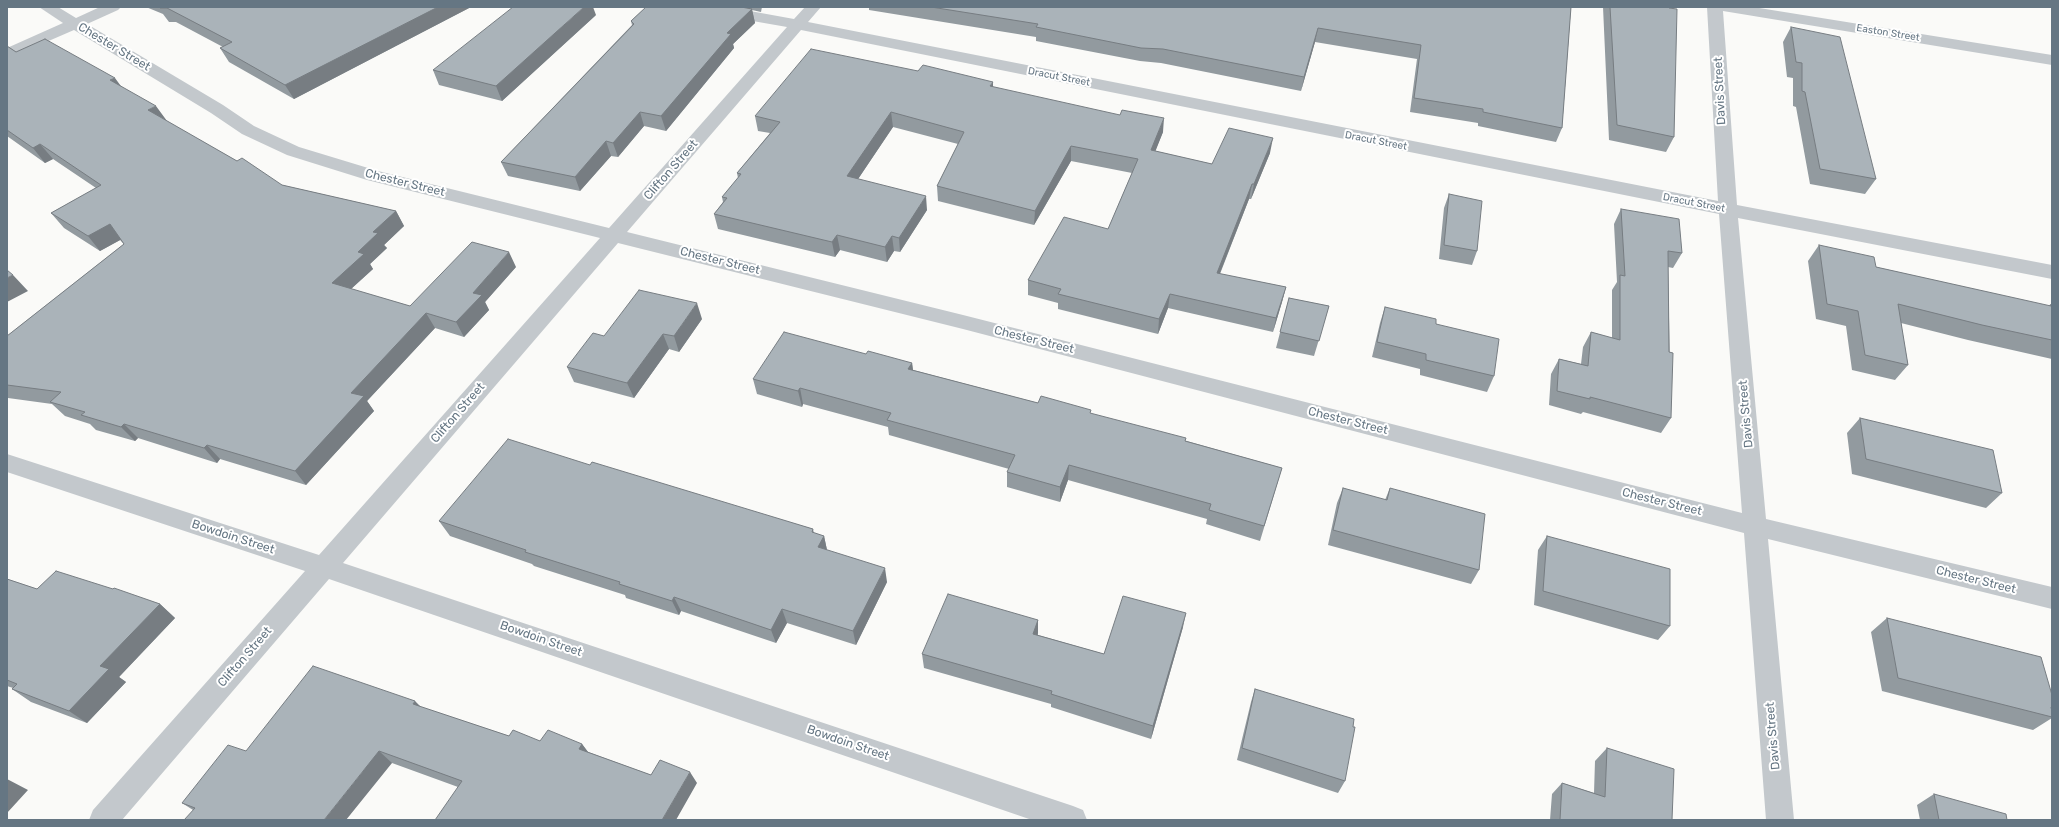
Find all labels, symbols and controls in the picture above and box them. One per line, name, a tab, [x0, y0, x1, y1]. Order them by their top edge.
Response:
street label: Chester Street	[75, 20, 153, 74]
street label: Easton Street	[1856, 22, 1920, 44]
street label: Davis Street	[1711, 57, 1729, 125]
street label: Dracut Street	[1027, 65, 1091, 89]
street label: Dracut Street	[1344, 129, 1408, 153]
street label: Clifton Street	[641, 137, 701, 203]
street label: Chester Street	[364, 166, 446, 200]
street label: Dracut Street	[1662, 191, 1726, 215]
street label: Chester Street	[679, 244, 761, 278]
street label: Chester Street	[993, 323, 1075, 357]
street label: Davis Street	[1736, 379, 1756, 449]
street label: Clifton Street	[428, 380, 488, 446]
street label: Chester Street	[1307, 404, 1389, 438]
street label: Chester Street	[1621, 485, 1703, 519]
street label: Bowdoin Street	[190, 517, 276, 557]
street label: Chester Street	[1935, 563, 2017, 597]
street label: Bowdoin Street	[498, 618, 584, 660]
street label: Clifton Street	[215, 624, 275, 690]
street label: Davis Street	[1763, 701, 1783, 771]
street label: Bowdoin Street	[805, 722, 891, 764]

